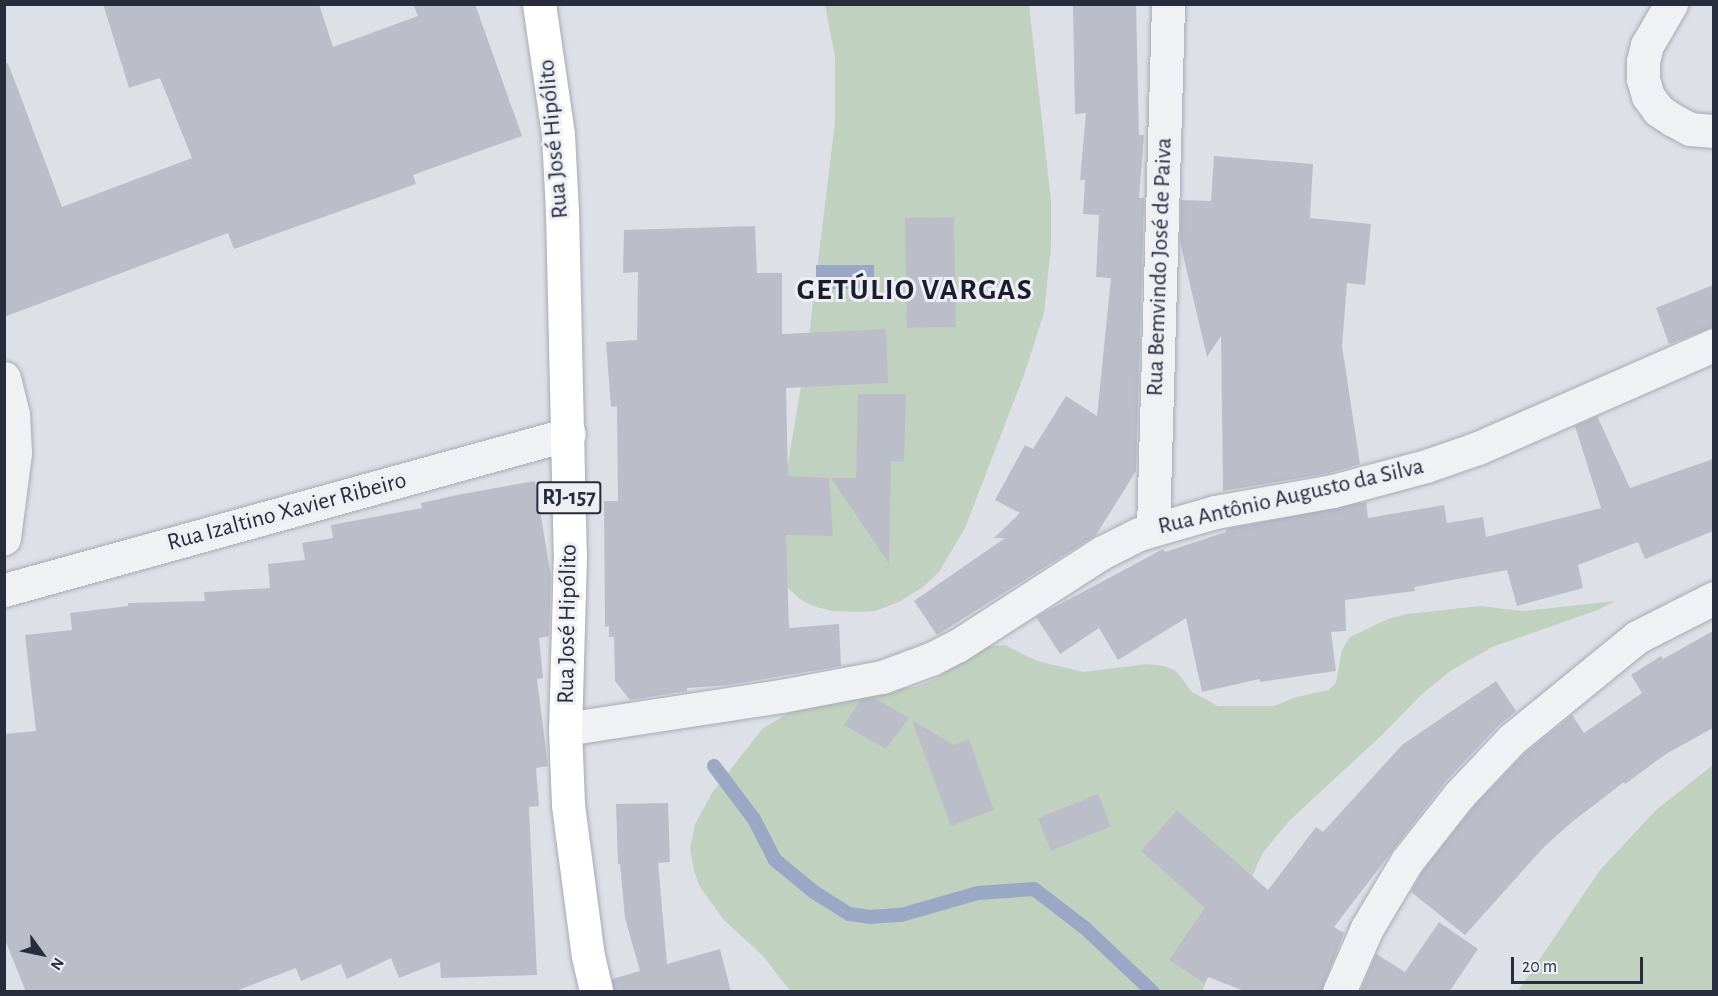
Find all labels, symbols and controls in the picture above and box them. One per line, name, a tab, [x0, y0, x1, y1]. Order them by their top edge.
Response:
street label: Rua José Hipólito	[533, 58, 575, 220]
street label: Rua Bemvindo José de Paiva	[1141, 137, 1179, 397]
district label: GETÚLIO VARGAS	[797, 272, 1033, 308]
street label: Rua Antônio Augusto da Silva	[1155, 452, 1427, 542]
street label: Rua Izaltino Xavier Ribeiro	[164, 466, 410, 558]
road number: RJ-157	[536, 479, 602, 517]
street label: Rua José Hipólito	[552, 544, 584, 704]
north arrow	[12, 924, 72, 984]
scale bar	[1514, 945, 1646, 983]
text: N	[47, 955, 67, 973]
text: 20 m	[1522, 958, 1557, 976]

